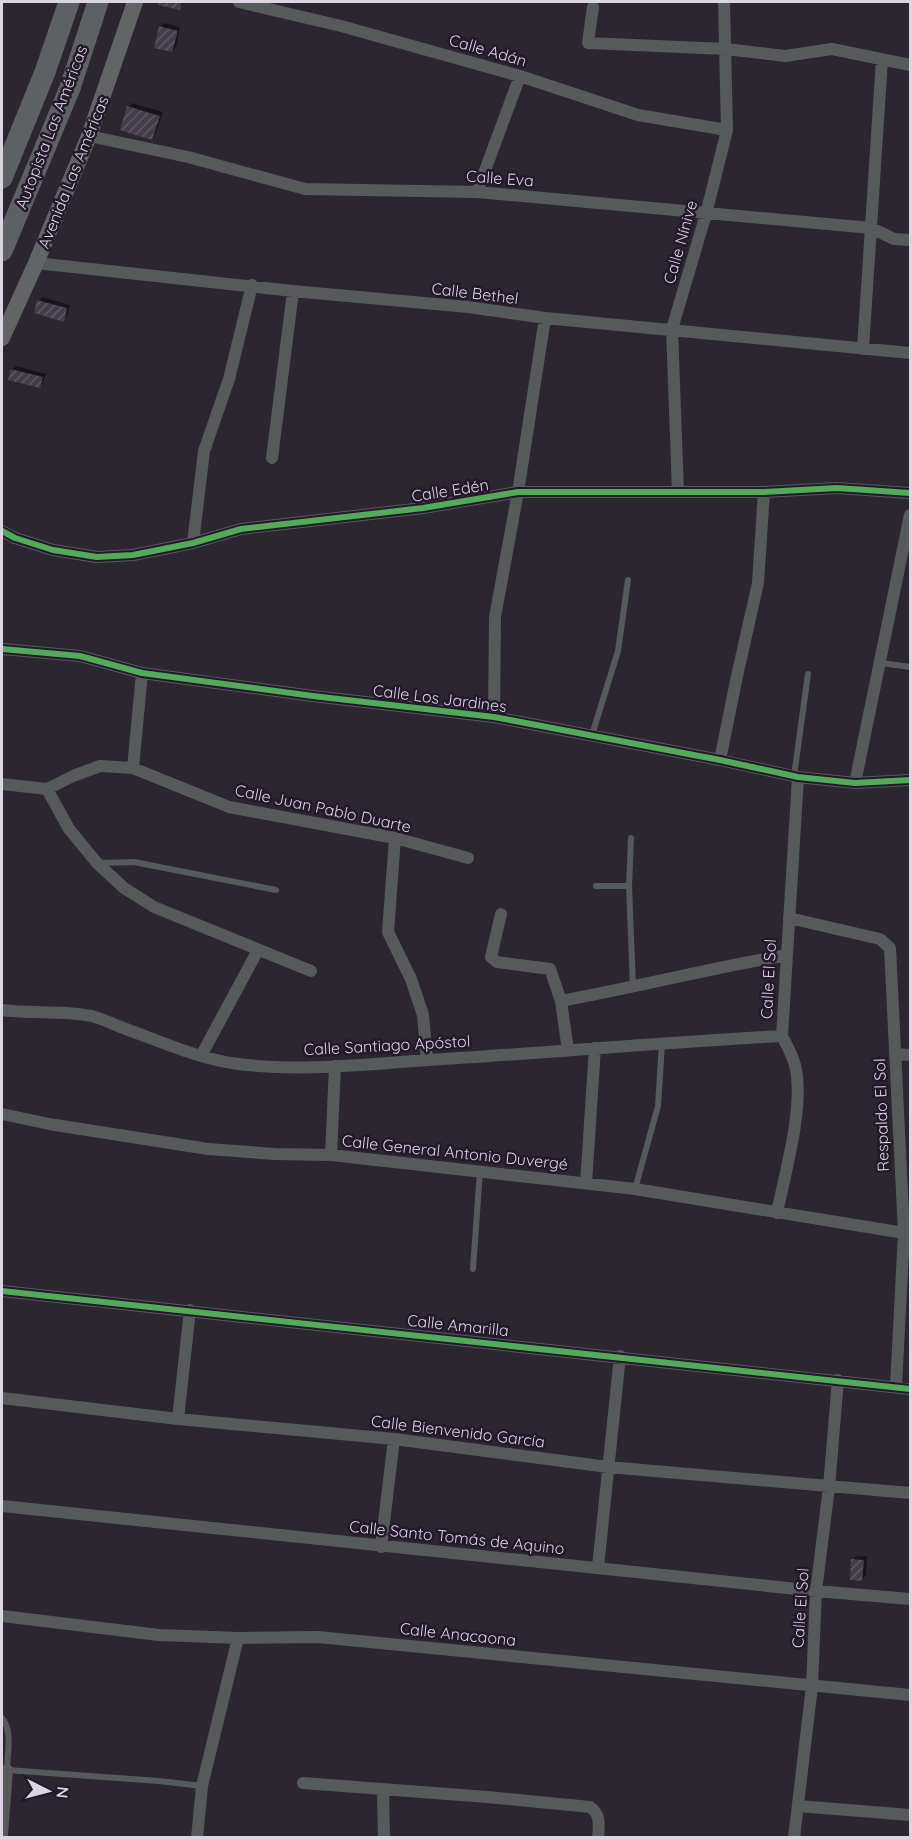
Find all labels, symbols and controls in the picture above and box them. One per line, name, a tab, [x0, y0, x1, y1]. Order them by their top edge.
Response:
street label: Calle Adán	[447, 29, 529, 71]
street label: Autopista Las Américas	[11, 42, 91, 212]
street label: Avenida Las Américas	[33, 93, 113, 251]
street label: Calle Eva	[466, 166, 534, 190]
street label: Calle Nínive	[659, 198, 701, 286]
street label: Calle Bethel	[430, 278, 520, 308]
street label: Calle Edén	[410, 474, 490, 506]
street label: Calle Los Jardines	[372, 680, 508, 716]
street label: Calle Juan Pablo Duarte	[233, 780, 413, 836]
street label: Calle El Sol	[756, 938, 780, 1020]
street label: Calle Santiago Apóstol	[303, 1031, 471, 1059]
street label: Respaldo El Sol	[869, 1058, 893, 1172]
street label: Calle General Antonio Duvergé	[341, 1130, 569, 1174]
street label: Calle Amarilla	[406, 1310, 510, 1340]
street label: Calle Bienvenido García	[370, 1410, 546, 1452]
street label: Calle Santo Tomás de Aquino	[348, 1516, 566, 1558]
street label: Calle El Sol	[787, 1567, 813, 1649]
street label: Calle Anacaona	[399, 1618, 517, 1650]
north arrow	[18, 1761, 78, 1821]
text: N	[52, 1786, 73, 1799]

